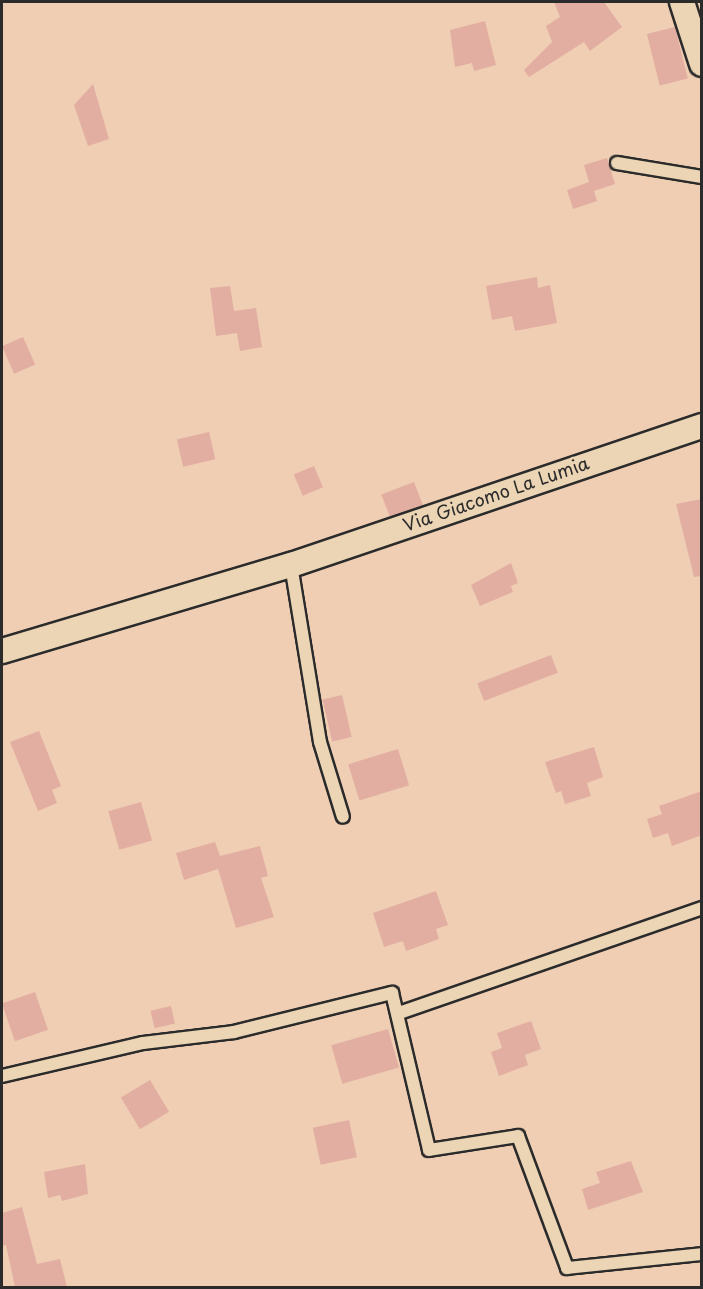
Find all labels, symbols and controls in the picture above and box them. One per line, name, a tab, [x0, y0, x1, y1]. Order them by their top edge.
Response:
street label: Via Giacomo La Lumia	[400, 452, 592, 536]

